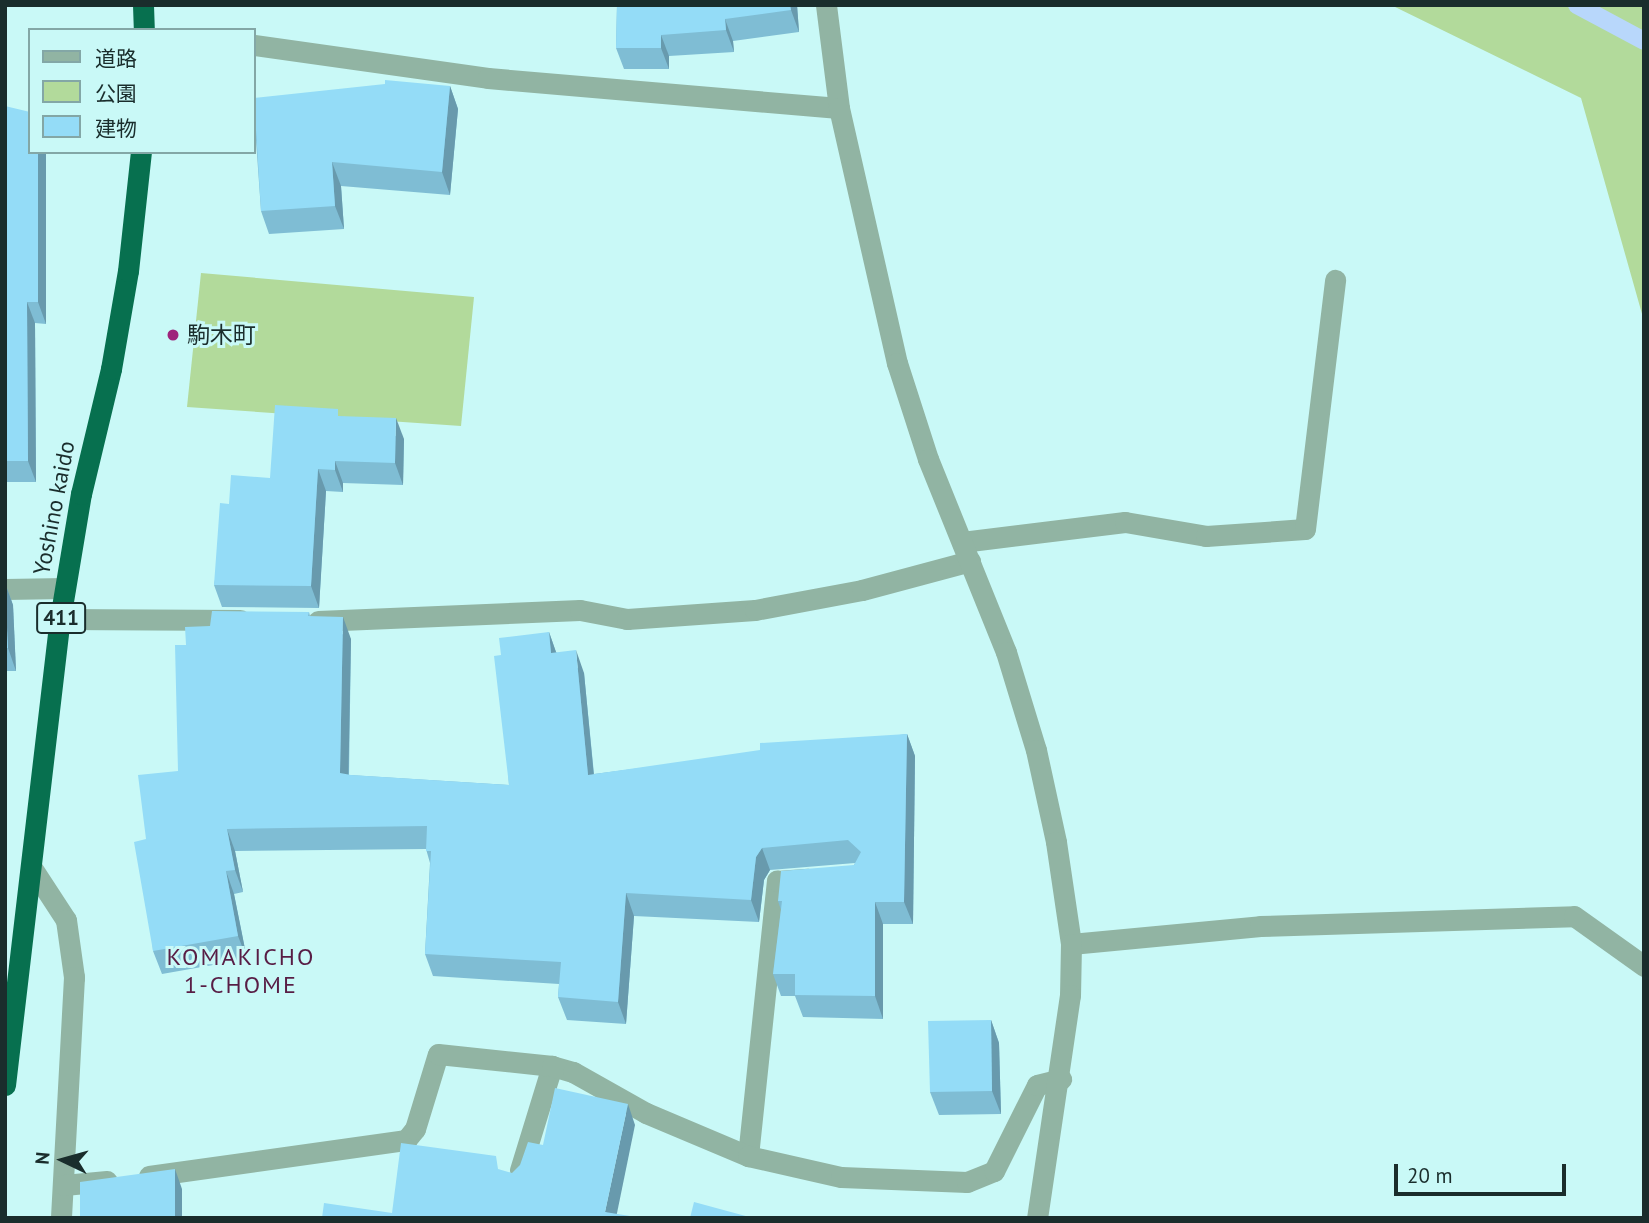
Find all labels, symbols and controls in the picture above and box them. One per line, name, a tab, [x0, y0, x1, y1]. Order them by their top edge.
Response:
legend	[28, 28, 256, 154]
text: 道路	[95, 45, 137, 72]
text: 公園	[95, 80, 137, 107]
text: 建物	[95, 115, 137, 142]
place label: 駒木町	[187, 321, 256, 349]
marker: 駒木町	[165, 327, 181, 343]
street label: Yoshino kaido	[27, 439, 81, 577]
road number: 411	[35, 600, 87, 636]
district label: KOMAKICHO 1-CHOME	[168, 943, 314, 999]
north arrow	[28, 1125, 98, 1195]
scale bar	[1397, 1150, 1568, 1194]
text: N	[30, 1151, 55, 1165]
text: 20 m	[1407, 1162, 1453, 1189]

